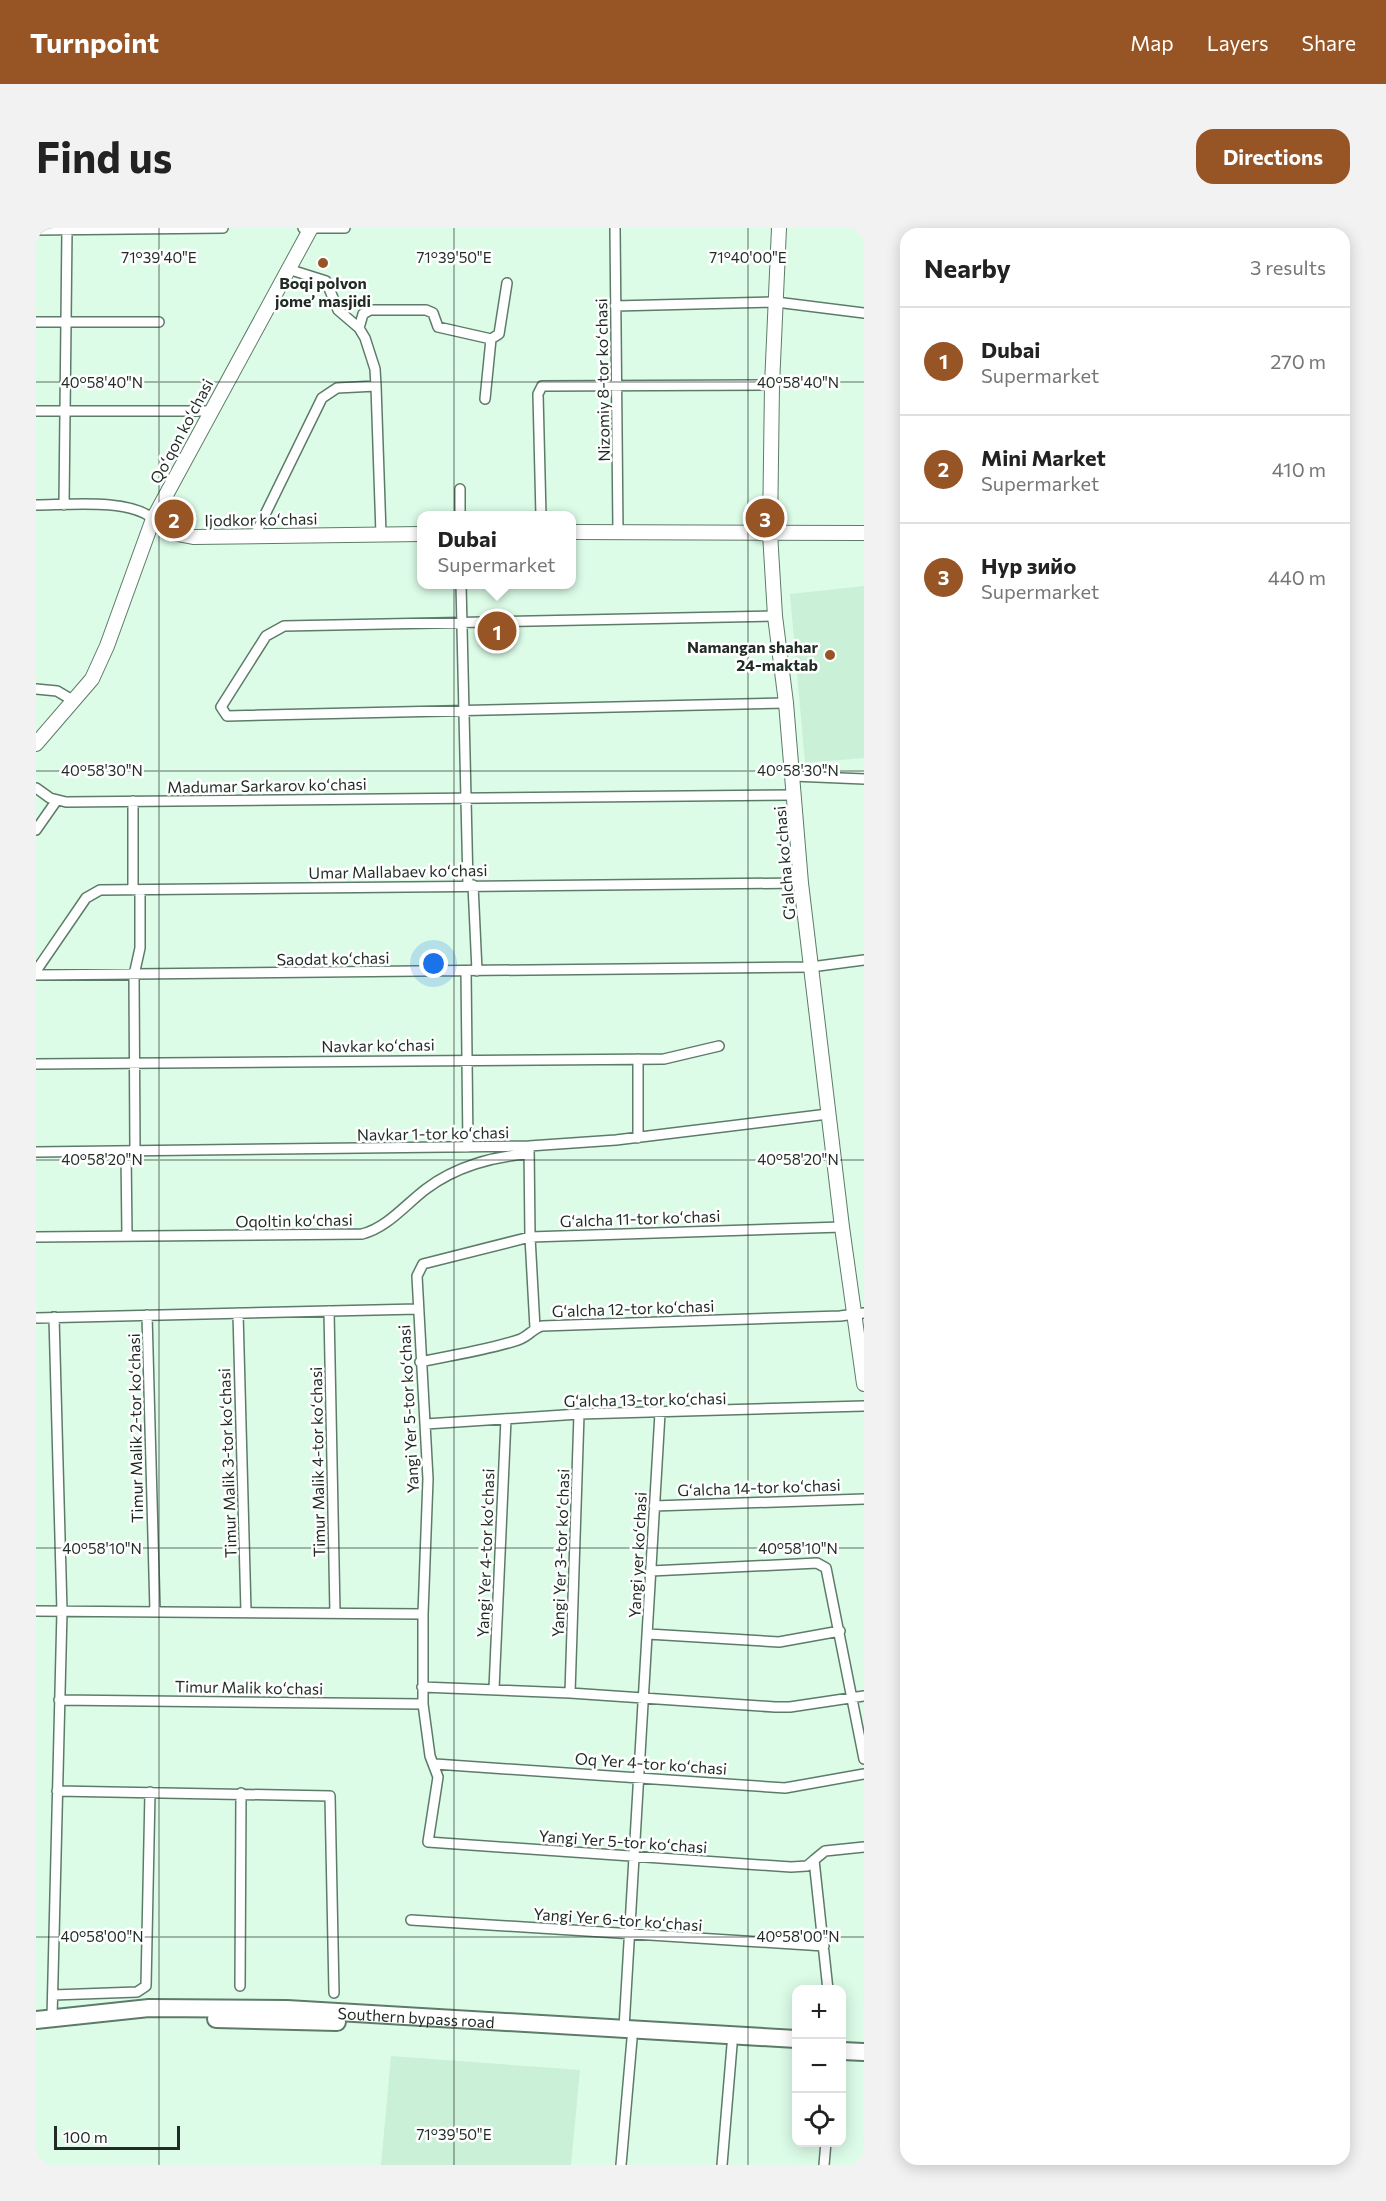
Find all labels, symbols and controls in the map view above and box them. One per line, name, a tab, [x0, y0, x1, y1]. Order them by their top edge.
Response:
text: Turnpoint	[30, 25, 159, 59]
text: Map	[1130, 30, 1174, 55]
text: Layers	[1207, 30, 1269, 55]
text: Share	[1302, 30, 1356, 55]
button: Directions	[1196, 129, 1350, 184]
text: Find us	[36, 130, 172, 182]
text: 71°39'40"E	[121, 248, 197, 266]
text: 71°39'50"E	[416, 248, 492, 266]
text: 71°40'00"E	[709, 248, 787, 266]
text: Nearby	[924, 252, 1011, 283]
text: 3 results	[1250, 255, 1326, 279]
marker: Boqi polvon jome’ masjidi	[316, 256, 330, 270]
place label: Boqi polvon jome’ masjidi	[274, 273, 371, 310]
street label: Nizomiy 8-tor koʻchasi	[591, 298, 613, 462]
text: Dubai	[981, 336, 1040, 363]
text: 1	[939, 349, 948, 373]
text: 270 m	[1270, 349, 1326, 373]
text: Supermarket	[981, 363, 1099, 387]
text: 40°58'40"N	[61, 373, 143, 391]
text: 40°58'40"N	[757, 373, 839, 391]
street label: Qoʻqon koʻchasi	[145, 375, 217, 487]
text: Mini Market	[981, 444, 1106, 471]
text: 2	[938, 457, 949, 481]
text: 410 m	[1272, 457, 1326, 481]
text: Supermarket	[981, 471, 1099, 495]
pin: 2	[154, 496, 194, 542]
pin: 3	[746, 496, 784, 540]
street label: Ijodkor koʻchasi	[204, 509, 318, 529]
popup	[417, 511, 576, 589]
text: Dubai	[437, 525, 497, 552]
text: Supermarket	[437, 552, 556, 576]
text: Нур зийо	[981, 552, 1076, 579]
text: 3	[938, 565, 949, 589]
text: 440 m	[1268, 565, 1326, 589]
text: Supermarket	[981, 579, 1099, 603]
pin: 1	[478, 608, 516, 654]
place label: Namangan shahar 24-maktab	[687, 637, 818, 674]
marker: Namangan shahar 24-maktab	[823, 648, 837, 662]
text: 40°58'30"N	[61, 761, 143, 779]
text: 40°58'30"N	[757, 761, 839, 779]
street label: Madumar Sarkarov koʻchasi	[167, 774, 367, 796]
street label: Gʻalcha koʻchasi	[770, 805, 798, 921]
street label: Umar Mallabaev koʻchasi	[308, 860, 488, 882]
street label: Saodat koʻchasi	[276, 948, 390, 968]
your location	[419, 949, 448, 978]
street label: Navkar koʻchasi	[321, 1035, 435, 1055]
street label: Navkar 1-tor koʻchasi	[357, 1122, 509, 1144]
text: 40°58'20"N	[61, 1150, 143, 1168]
text: 40°58'20"N	[757, 1150, 839, 1168]
street label: Gʻalcha 11-tor koʻchasi	[559, 1206, 721, 1230]
street label: Oqoltin koʻchasi	[235, 1209, 353, 1231]
street label: Gʻalcha 12-tor koʻchasi	[551, 1296, 715, 1320]
street label: Yangi Yer 5-tor koʻchasi	[394, 1324, 422, 1494]
street label: Timur Malik 2-tor koʻchasi	[124, 1333, 146, 1523]
street label: Timur Malik 4-tor koʻchasi	[306, 1367, 328, 1557]
street label: Timur Malik 3-tor koʻchasi	[214, 1368, 240, 1558]
street label: Gʻalcha 13-tor koʻchasi	[563, 1388, 727, 1410]
street label: Yangi Yer 4-tor koʻchasi	[473, 1468, 497, 1638]
street label: Yangi Yer 3-tor koʻchasi	[548, 1468, 572, 1638]
street label: Gʻalcha 14-tor koʻchasi	[677, 1475, 841, 1499]
street label: Yangi yer koʻchasi	[624, 1491, 650, 1619]
text: 40°58'10"N	[62, 1539, 142, 1557]
text: 40°58'10"N	[758, 1539, 838, 1557]
street label: Timur Malik koʻchasi	[175, 1676, 323, 1698]
street label: Oq Yer 4-tor koʻchasi	[574, 1748, 728, 1778]
street label: Yangi Yer 5-tor koʻchasi	[538, 1826, 708, 1856]
street label: Yangi Yer 6-tor koʻchasi	[533, 1904, 703, 1934]
text: 40°58'00"N	[60, 1927, 144, 1945]
text: 40°58'00"N	[756, 1927, 840, 1945]
map controls	[792, 1985, 846, 2147]
button: +	[792, 1985, 846, 2039]
street label: Southern bypass road	[337, 2003, 495, 2031]
button: −	[792, 2039, 846, 2093]
button: locate	[792, 2093, 846, 2147]
scale bar	[54, 2123, 180, 2150]
text: 71°39'50"E	[416, 2125, 492, 2143]
text: 100 m	[63, 2127, 108, 2146]

